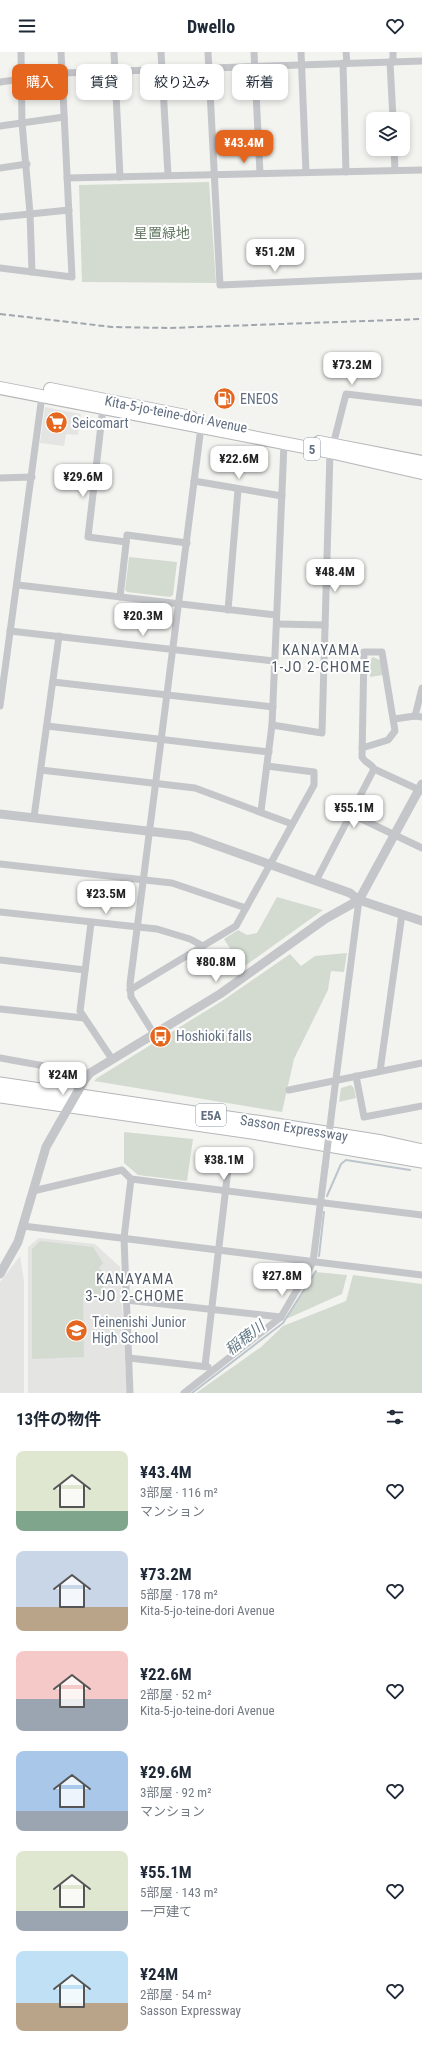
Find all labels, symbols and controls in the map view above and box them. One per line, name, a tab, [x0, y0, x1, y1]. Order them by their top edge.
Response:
icon: menu	[16, 15, 38, 37]
icon: heart	[384, 15, 406, 37]
text: Dwello	[187, 16, 235, 37]
chip: 購入	[12, 64, 68, 100]
chip: 賃貸	[76, 64, 132, 100]
chip: 絞り込み	[140, 64, 224, 100]
chip: 新着	[232, 64, 288, 100]
map controls	[366, 112, 410, 156]
button: layers	[366, 112, 410, 156]
pin: ¥43.4M	[211, 130, 277, 164]
text: ¥43.4M	[224, 135, 264, 150]
park label: 星置緑地	[134, 225, 190, 241]
pin: ¥51.2M	[242, 239, 308, 273]
text: ¥51.2M	[255, 244, 295, 259]
pin: ¥73.2M	[319, 352, 385, 386]
text: ¥73.2M	[332, 357, 372, 372]
fuel station icon: ENEOS	[211, 386, 237, 412]
place label: ENEOS	[240, 391, 278, 407]
street label: Kita-5-jo-teine-dori Avenue	[103, 392, 249, 436]
supermarket icon: Seicomart	[43, 410, 69, 436]
place label: Seicomart	[72, 415, 129, 431]
road number: 5	[304, 438, 320, 460]
pin: ¥22.6M	[206, 446, 272, 480]
text: ¥22.6M	[219, 451, 259, 466]
pin: ¥29.6M	[50, 464, 116, 498]
text: ¥29.6M	[63, 469, 103, 484]
pin: ¥48.4M	[302, 559, 368, 593]
text: ¥48.4M	[315, 564, 355, 579]
pin: ¥20.3M	[110, 603, 176, 637]
text: ¥20.3M	[123, 608, 163, 623]
district label: KANAYAMA 1-JO 2-CHOME	[271, 641, 371, 676]
pin: ¥55.1M	[321, 795, 387, 829]
text: ¥55.1M	[334, 800, 374, 815]
pin: ¥23.5M	[73, 881, 139, 915]
text: ¥23.5M	[86, 886, 126, 901]
pin: ¥80.8M	[183, 949, 249, 983]
text: ¥80.8M	[196, 954, 236, 969]
bus stop icon: Hoshioki falls	[147, 1023, 173, 1049]
place label: Hoshioki falls	[176, 1028, 252, 1044]
pin: ¥24M	[39, 1062, 87, 1096]
text: ¥24M	[48, 1067, 78, 1082]
road number: E5A	[196, 1104, 226, 1126]
street label: Sasson Expressway	[239, 1112, 349, 1144]
pin: ¥38.1M	[191, 1147, 257, 1181]
text: ¥38.1M	[204, 1152, 244, 1167]
pin: ¥27.8M	[249, 1263, 315, 1297]
text: ¥27.8M	[262, 1268, 302, 1283]
district label: KANAYAMA 3-JO 2-CHOME	[85, 1270, 185, 1305]
place label: Teinenishi Junior High School	[92, 1314, 186, 1346]
water label: 稲穂川	[222, 1316, 270, 1359]
school or university icon: Teinenishi Junior High School	[63, 1317, 89, 1343]
icon: filters	[384, 1406, 406, 1428]
text: 13件の物件	[16, 1409, 101, 1429]
text: ¥43.4M	[140, 1462, 192, 1482]
icon: home	[48, 1467, 96, 1515]
icon: heart	[384, 1480, 406, 1502]
text: 3部屋 · 116 m²	[140, 1485, 218, 1500]
text: マンション	[140, 1504, 205, 1519]
text: ¥73.2M	[140, 1564, 192, 1584]
icon: home	[48, 1567, 96, 1615]
icon: heart	[384, 1580, 406, 1602]
text: 5部屋 · 178 m²	[140, 1587, 218, 1602]
text: Kita-5-jo-teine-dori Avenue	[140, 1603, 275, 1618]
text: ¥22.6M	[140, 1664, 192, 1684]
icon: home	[48, 1667, 96, 1715]
icon: heart	[384, 1680, 406, 1702]
text: 2部屋 · 52 m²	[140, 1687, 211, 1702]
text: Kita-5-jo-teine-dori Avenue	[140, 1703, 275, 1718]
text: ¥29.6M	[140, 1762, 192, 1782]
icon: home	[48, 1767, 96, 1815]
icon: heart	[384, 1780, 406, 1802]
text: 3部屋 · 92 m²	[140, 1785, 211, 1800]
text: マンション	[140, 1804, 205, 1819]
text: ¥55.1M	[140, 1862, 192, 1882]
icon: home	[48, 1867, 96, 1915]
icon: heart	[384, 1880, 406, 1902]
text: 5部屋 · 143 m²	[140, 1885, 218, 1900]
text: 一戸建て	[140, 1904, 192, 1919]
text: ¥24M	[140, 1964, 178, 1984]
icon: home	[48, 1967, 96, 2015]
icon: heart	[384, 1980, 406, 2002]
text: 2部屋 · 54 m²	[140, 1987, 211, 2002]
text: Sasson Expressway	[140, 2003, 241, 2018]

